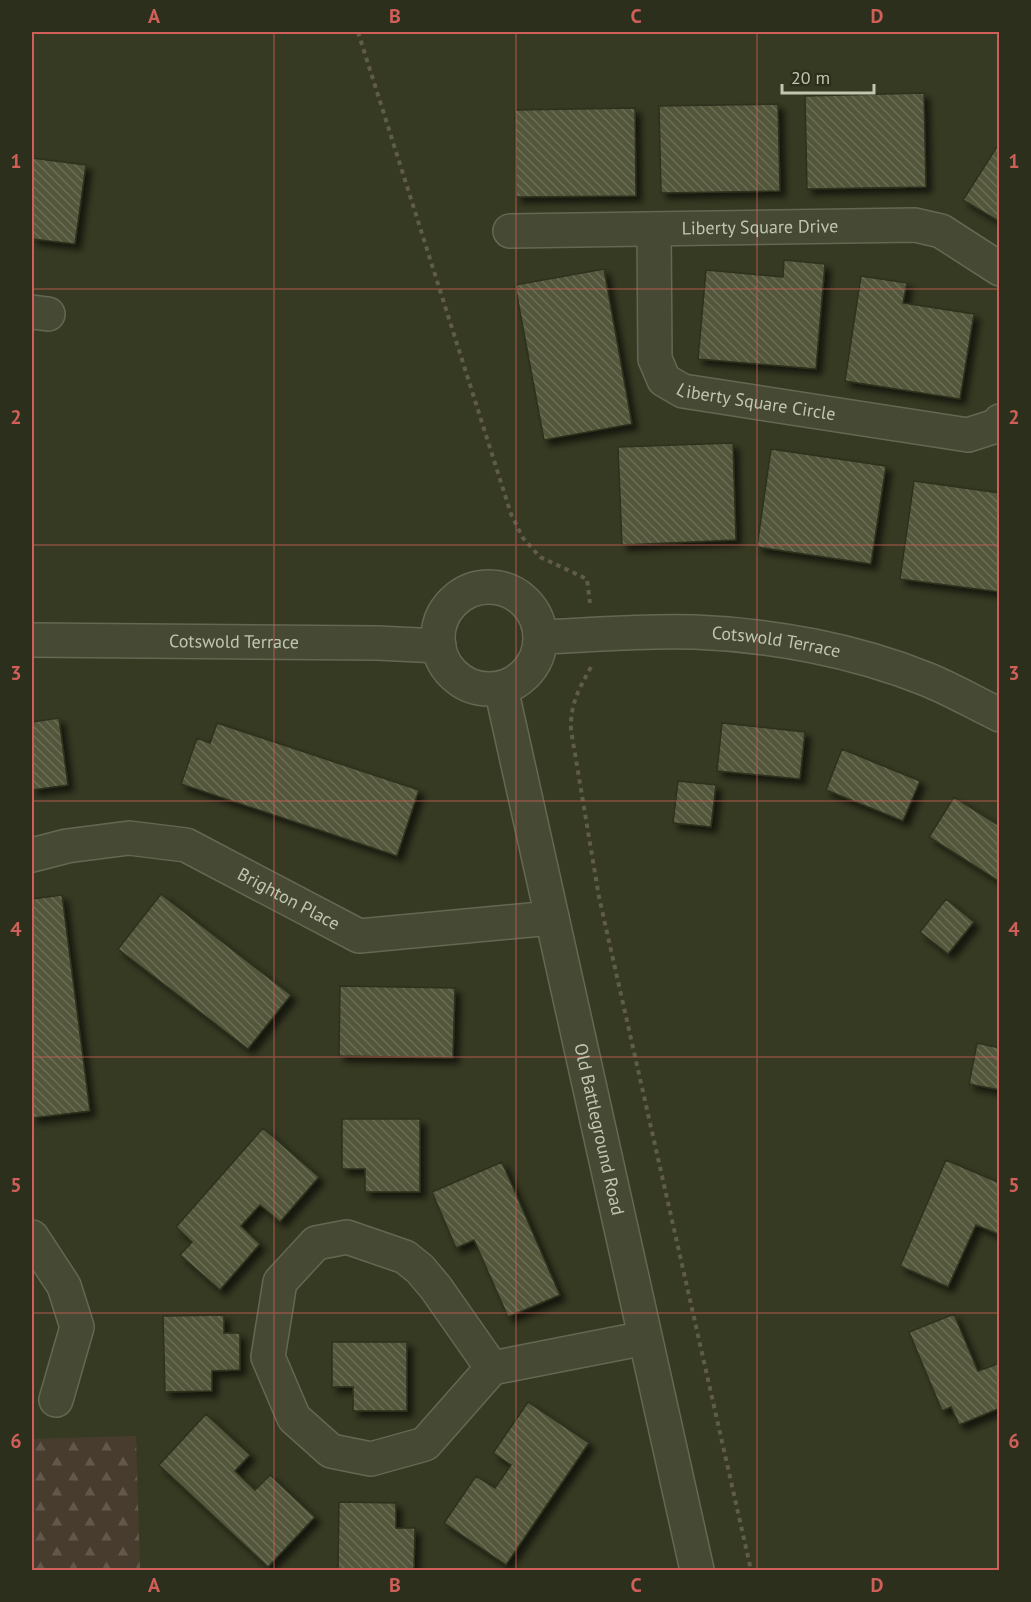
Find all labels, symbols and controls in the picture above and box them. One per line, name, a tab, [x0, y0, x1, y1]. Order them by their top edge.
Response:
text: A	[148, 3, 161, 29]
text: B	[389, 3, 401, 29]
text: C	[630, 3, 642, 29]
text: D	[871, 3, 884, 29]
scale bar	[782, 57, 874, 95]
text: 20 m	[791, 66, 830, 89]
text: 1	[10, 148, 22, 174]
text: 1	[1008, 148, 1020, 174]
street label: Liberty Square Drive	[681, 214, 838, 239]
street label: Liberty Square Circle	[672, 378, 837, 425]
text: 2	[10, 404, 22, 430]
text: 2	[1008, 404, 1020, 430]
street label: Cotswold Terrace	[711, 621, 843, 663]
street label: Cotswold Terrace	[169, 629, 299, 653]
text: 3	[10, 660, 22, 686]
text: 3	[1008, 660, 1020, 686]
street label: Brighton Place	[234, 862, 344, 935]
text: 4	[10, 916, 22, 942]
text: 4	[1008, 916, 1020, 942]
street label: Old Battleground Road	[569, 1041, 630, 1217]
text: 5	[10, 1172, 22, 1198]
text: 5	[1008, 1172, 1020, 1198]
text: 6	[10, 1428, 22, 1454]
text: 6	[1008, 1428, 1020, 1454]
text: A	[148, 1572, 161, 1598]
text: B	[389, 1572, 401, 1598]
text: C	[630, 1572, 642, 1598]
text: D	[871, 1572, 884, 1598]

